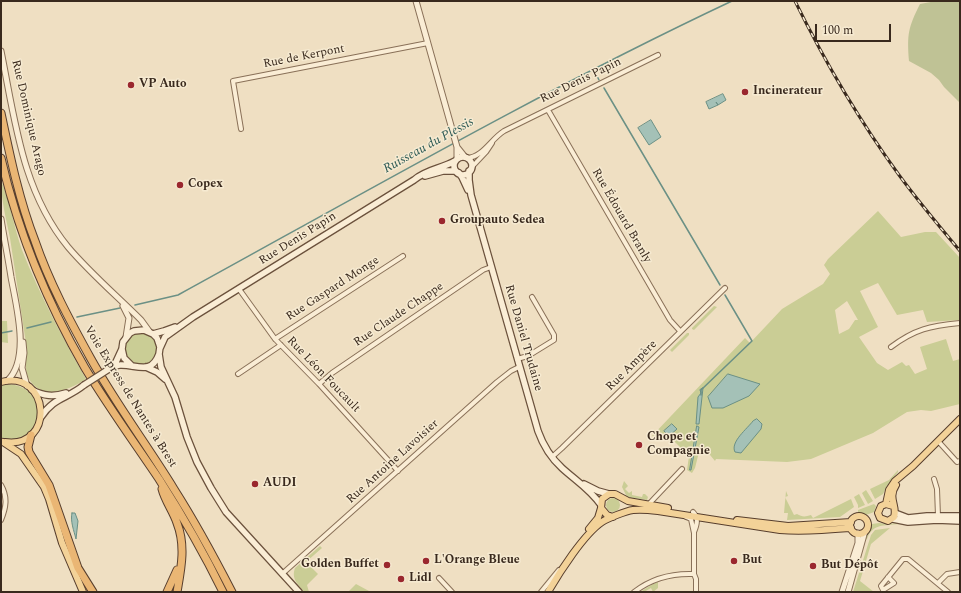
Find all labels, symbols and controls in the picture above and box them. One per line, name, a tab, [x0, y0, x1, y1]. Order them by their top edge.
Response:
scale bar	[817, 16, 893, 42]
text: 100 m	[822, 21, 853, 40]
street label: Rue de Kerpont	[262, 42, 346, 72]
street label: Rue Denis Papin	[538, 55, 624, 107]
street label: Rue Dominique Arago	[8, 59, 48, 177]
place label: VP Auto	[139, 78, 187, 92]
marker: VP Auto	[126, 80, 136, 90]
place label: Incinerateur	[753, 85, 823, 99]
marker: Incinerateur	[740, 87, 750, 97]
water label: Ruisseau du Plessis	[381, 115, 477, 177]
street label: Rue Édouard Branly	[588, 166, 654, 266]
place label: Copex	[188, 178, 223, 192]
marker: Copex	[175, 180, 185, 190]
street label: Rue Denis Papin	[257, 210, 339, 268]
place label: Groupauto Sedea	[450, 214, 545, 228]
marker: Groupauto Sedea	[437, 216, 447, 226]
street label: Rue Gaspard Monge	[284, 254, 382, 324]
street label: Rue Claude Chappe	[352, 280, 446, 350]
street label: Rue Daniel Trudaine	[501, 283, 545, 393]
street label: Voie Express de Nantes à Brest	[80, 323, 180, 471]
street label: Rue Léon Foucault	[283, 334, 363, 416]
street label: Rue Ampère	[604, 338, 660, 394]
street label: Rue Antoine Lavoisier	[344, 417, 442, 507]
place label: Chope et Compagnie	[647, 431, 710, 459]
marker: Chope et Compagnie	[634, 440, 644, 450]
place label: AUDI	[263, 477, 296, 491]
marker: AUDI	[250, 479, 260, 489]
place label: L'Orange Bleue	[434, 554, 520, 568]
place label: But	[742, 554, 762, 568]
marker: L'Orange Bleue	[421, 556, 431, 566]
marker: But	[729, 556, 739, 566]
place label: Golden Buffet	[301, 558, 379, 572]
place label: But Dépôt	[821, 559, 878, 573]
marker: Golden Buffet	[382, 560, 392, 570]
marker: But Dépôt	[808, 561, 818, 571]
place label: Lidl	[409, 572, 432, 586]
marker: Lidl	[396, 574, 406, 584]

